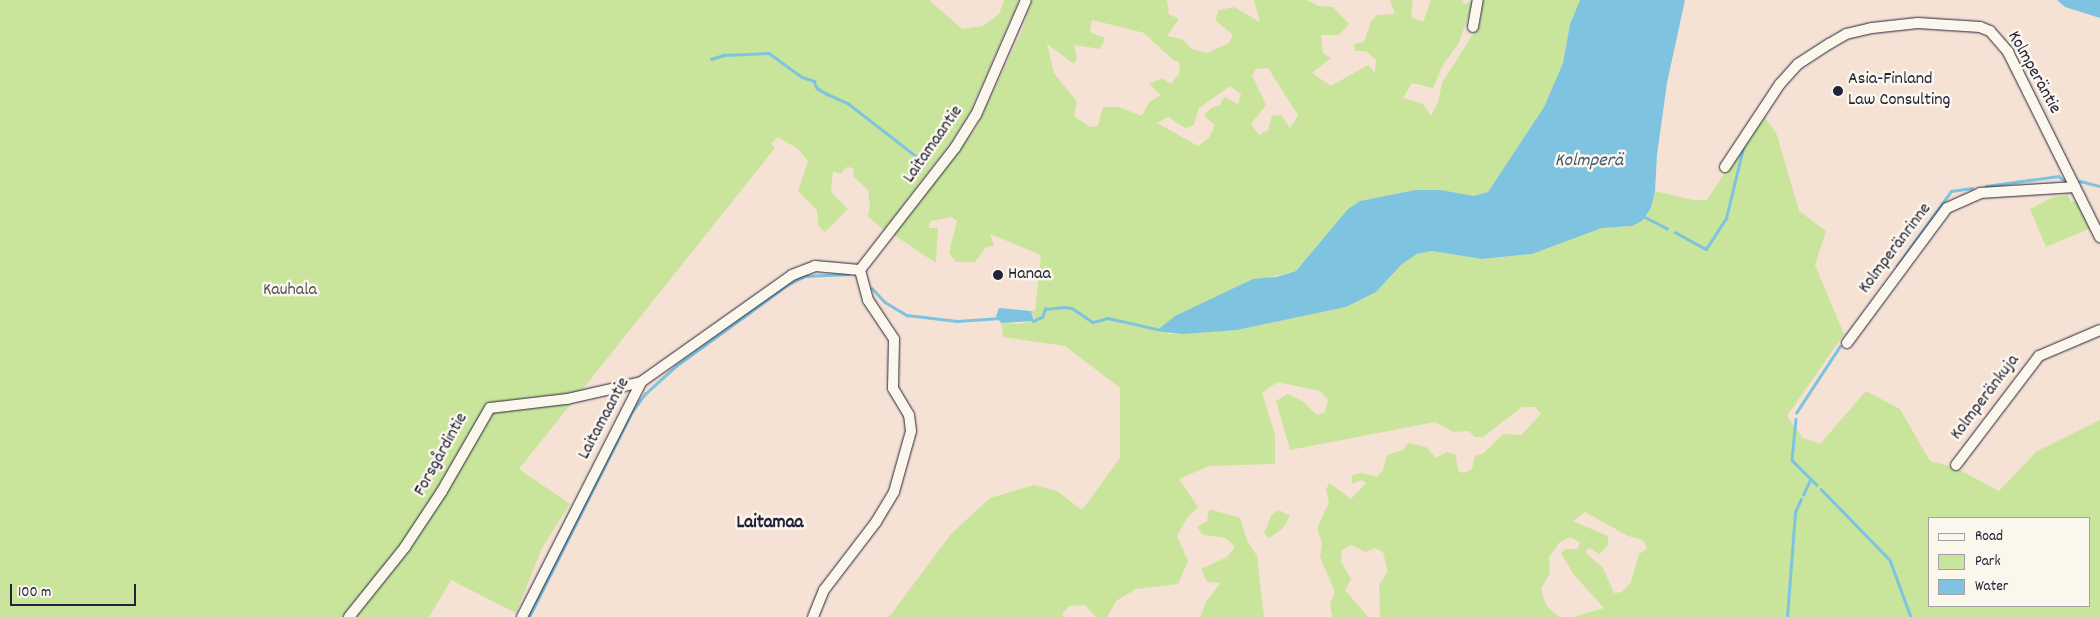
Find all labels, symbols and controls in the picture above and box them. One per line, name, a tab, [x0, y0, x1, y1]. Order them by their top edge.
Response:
street label: Kolmperäntie	[2001, 28, 2065, 118]
place label: Asia-Finland Law Consulting	[1848, 70, 1950, 112]
marker: Asia-Finland Law Consulting	[1832, 85, 1844, 97]
street label: Laitamaantie	[899, 102, 969, 188]
water label: Kolmperä	[1555, 151, 1623, 173]
street label: Kolmperänrinne	[1855, 199, 1937, 299]
place label: Hanaa	[1008, 264, 1051, 286]
marker: Hanaa	[992, 269, 1004, 281]
park label: Kauhala	[263, 280, 317, 302]
street label: Kolmperänkuja	[1947, 351, 2025, 445]
street label: Laitamaantie	[574, 374, 636, 464]
street label: Forsgårdintie	[410, 410, 474, 500]
district label: Laitamaa	[737, 513, 803, 535]
legend	[1928, 517, 2090, 607]
text: Road	[1975, 526, 2003, 548]
text: Park	[1975, 551, 2001, 573]
scale bar	[12, 574, 139, 606]
text: Water	[1975, 576, 2008, 598]
text: 100 m	[18, 582, 51, 604]

